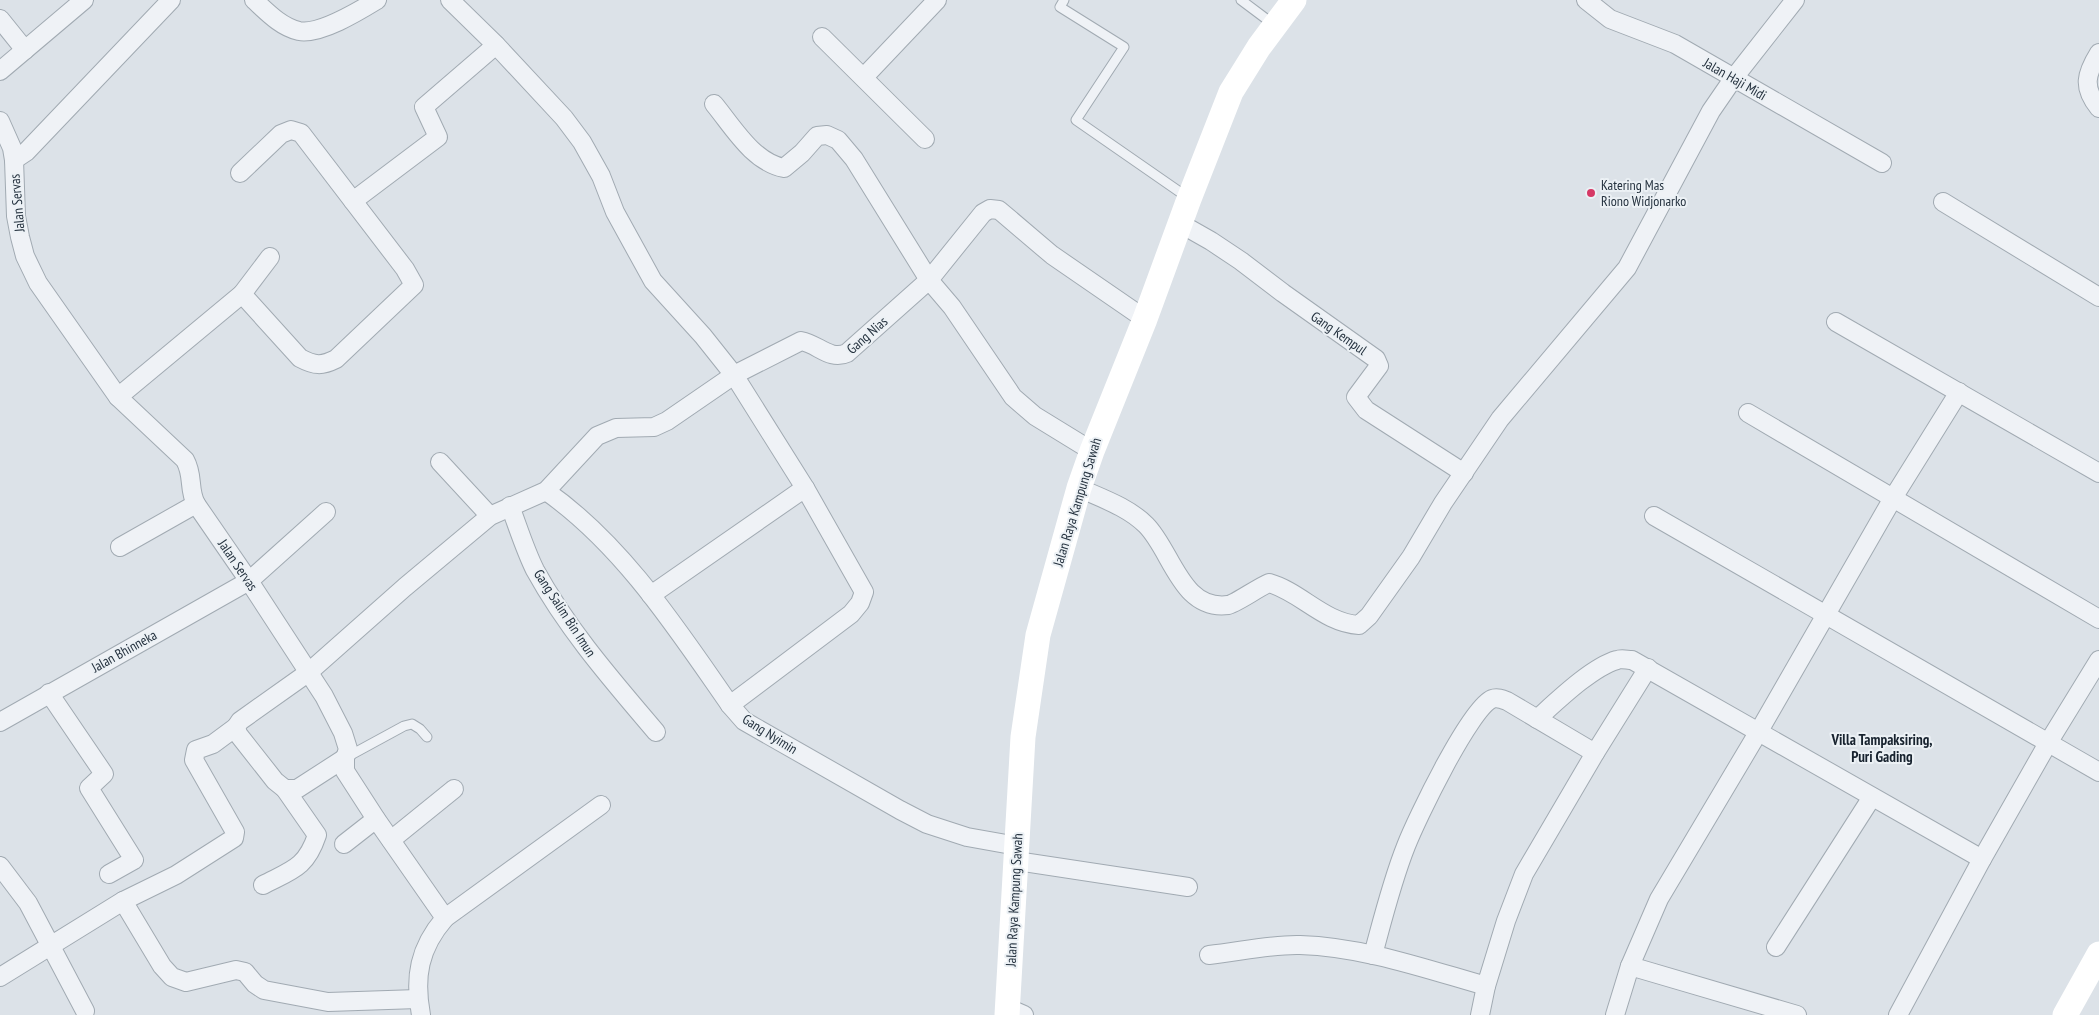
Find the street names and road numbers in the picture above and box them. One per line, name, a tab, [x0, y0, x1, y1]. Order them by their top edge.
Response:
street label: Jalan Haji Midi	[1699, 53, 1770, 104]
street label: Jalan Servas	[5, 173, 29, 234]
street label: Gang Kempul	[1307, 307, 1371, 359]
street label: Gang Nias	[843, 312, 891, 358]
street label: Jalan Raya Kampung Sawah	[1049, 436, 1105, 569]
street label: Jalan Servas	[214, 535, 262, 594]
street label: Gang Salim Bin Imun	[530, 566, 600, 660]
street label: Jalan Bhinneka	[87, 626, 160, 677]
street label: Gang Nyimin	[739, 710, 801, 758]
street label: Jalan Raya Kampung Sawah	[1001, 833, 1026, 968]

